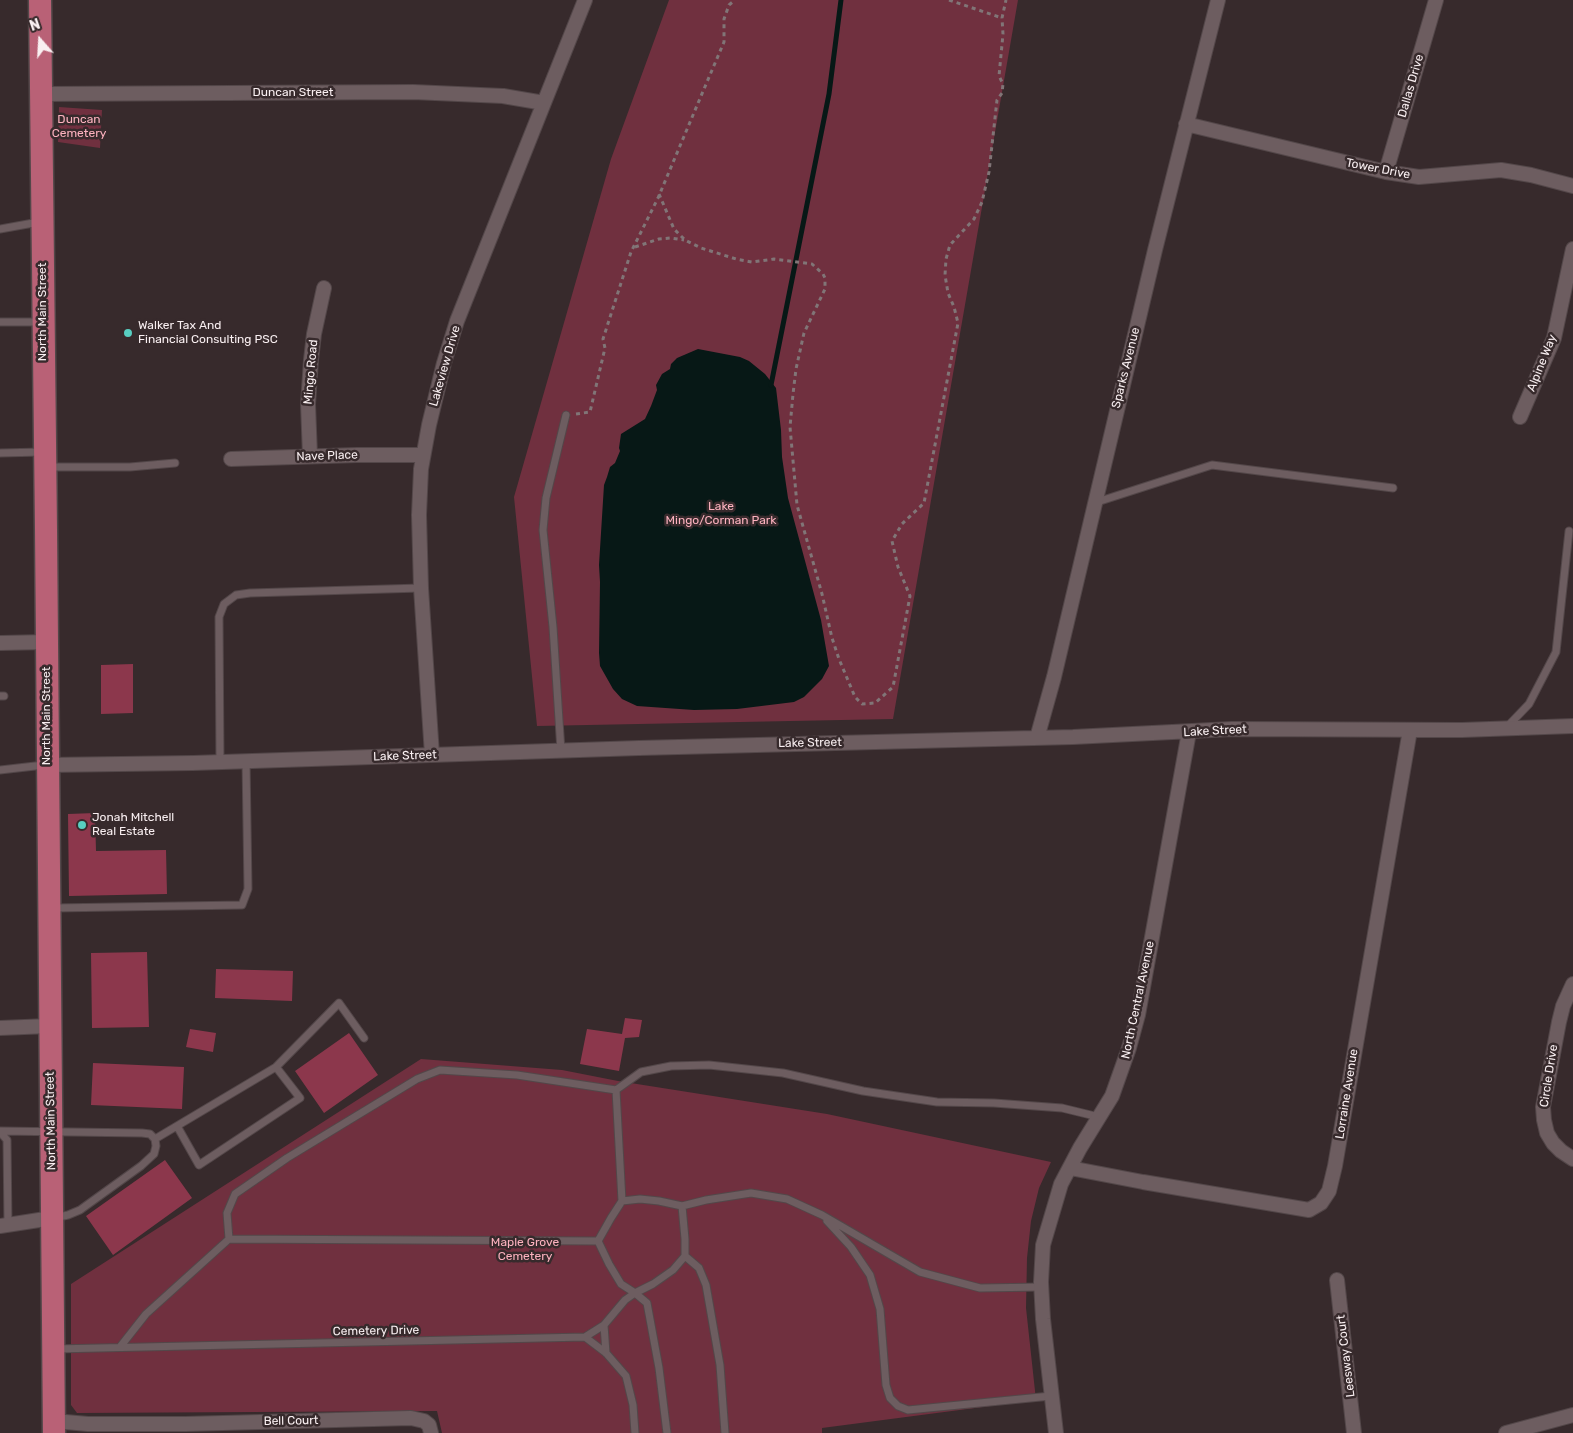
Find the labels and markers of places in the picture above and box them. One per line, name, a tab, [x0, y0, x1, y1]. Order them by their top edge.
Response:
place label: Walker Tax And Financial Consulting PSC	[138, 319, 278, 347]
marker: Walker Tax And Financial Consulting PSC	[122, 327, 134, 339]
place label: Jonah Mitchell Real Estate	[92, 811, 174, 839]
marker: Jonah Mitchell Real Estate	[76, 819, 88, 831]

